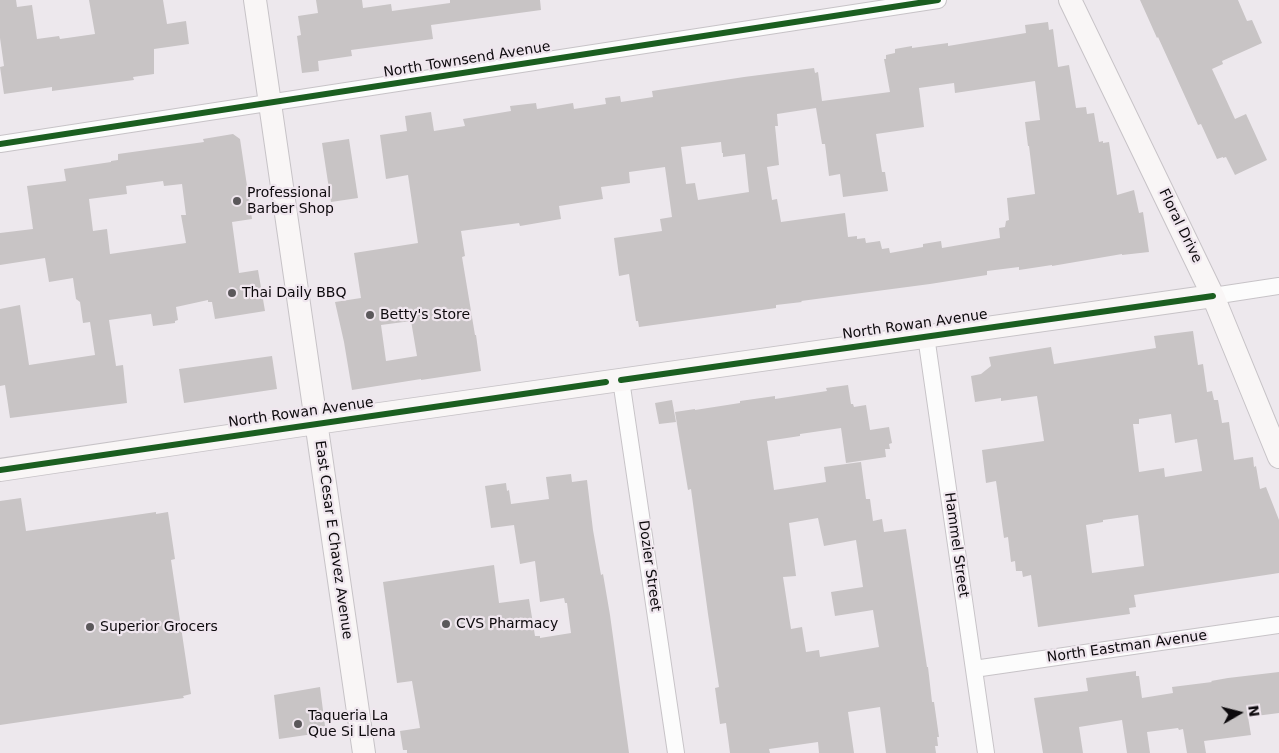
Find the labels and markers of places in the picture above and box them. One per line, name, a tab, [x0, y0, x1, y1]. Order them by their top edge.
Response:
place label: Professional Barber Shop	[247, 185, 334, 218]
marker: Professional Barber Shop	[231, 195, 243, 207]
place label: Thai Daily BBQ	[242, 285, 346, 301]
marker: Thai Daily BBQ	[226, 287, 238, 299]
place label: Betty's Store	[380, 307, 470, 323]
marker: Betty's Store	[364, 309, 376, 321]
place label: CVS Pharmacy	[456, 616, 558, 632]
marker: CVS Pharmacy	[440, 618, 452, 630]
place label: Superior Grocers	[100, 619, 218, 635]
marker: Superior Grocers	[84, 621, 96, 633]
place label: Taqueria La Que Si Llena	[308, 708, 396, 740]
marker: Taqueria La Que Si Llena	[292, 718, 304, 730]

